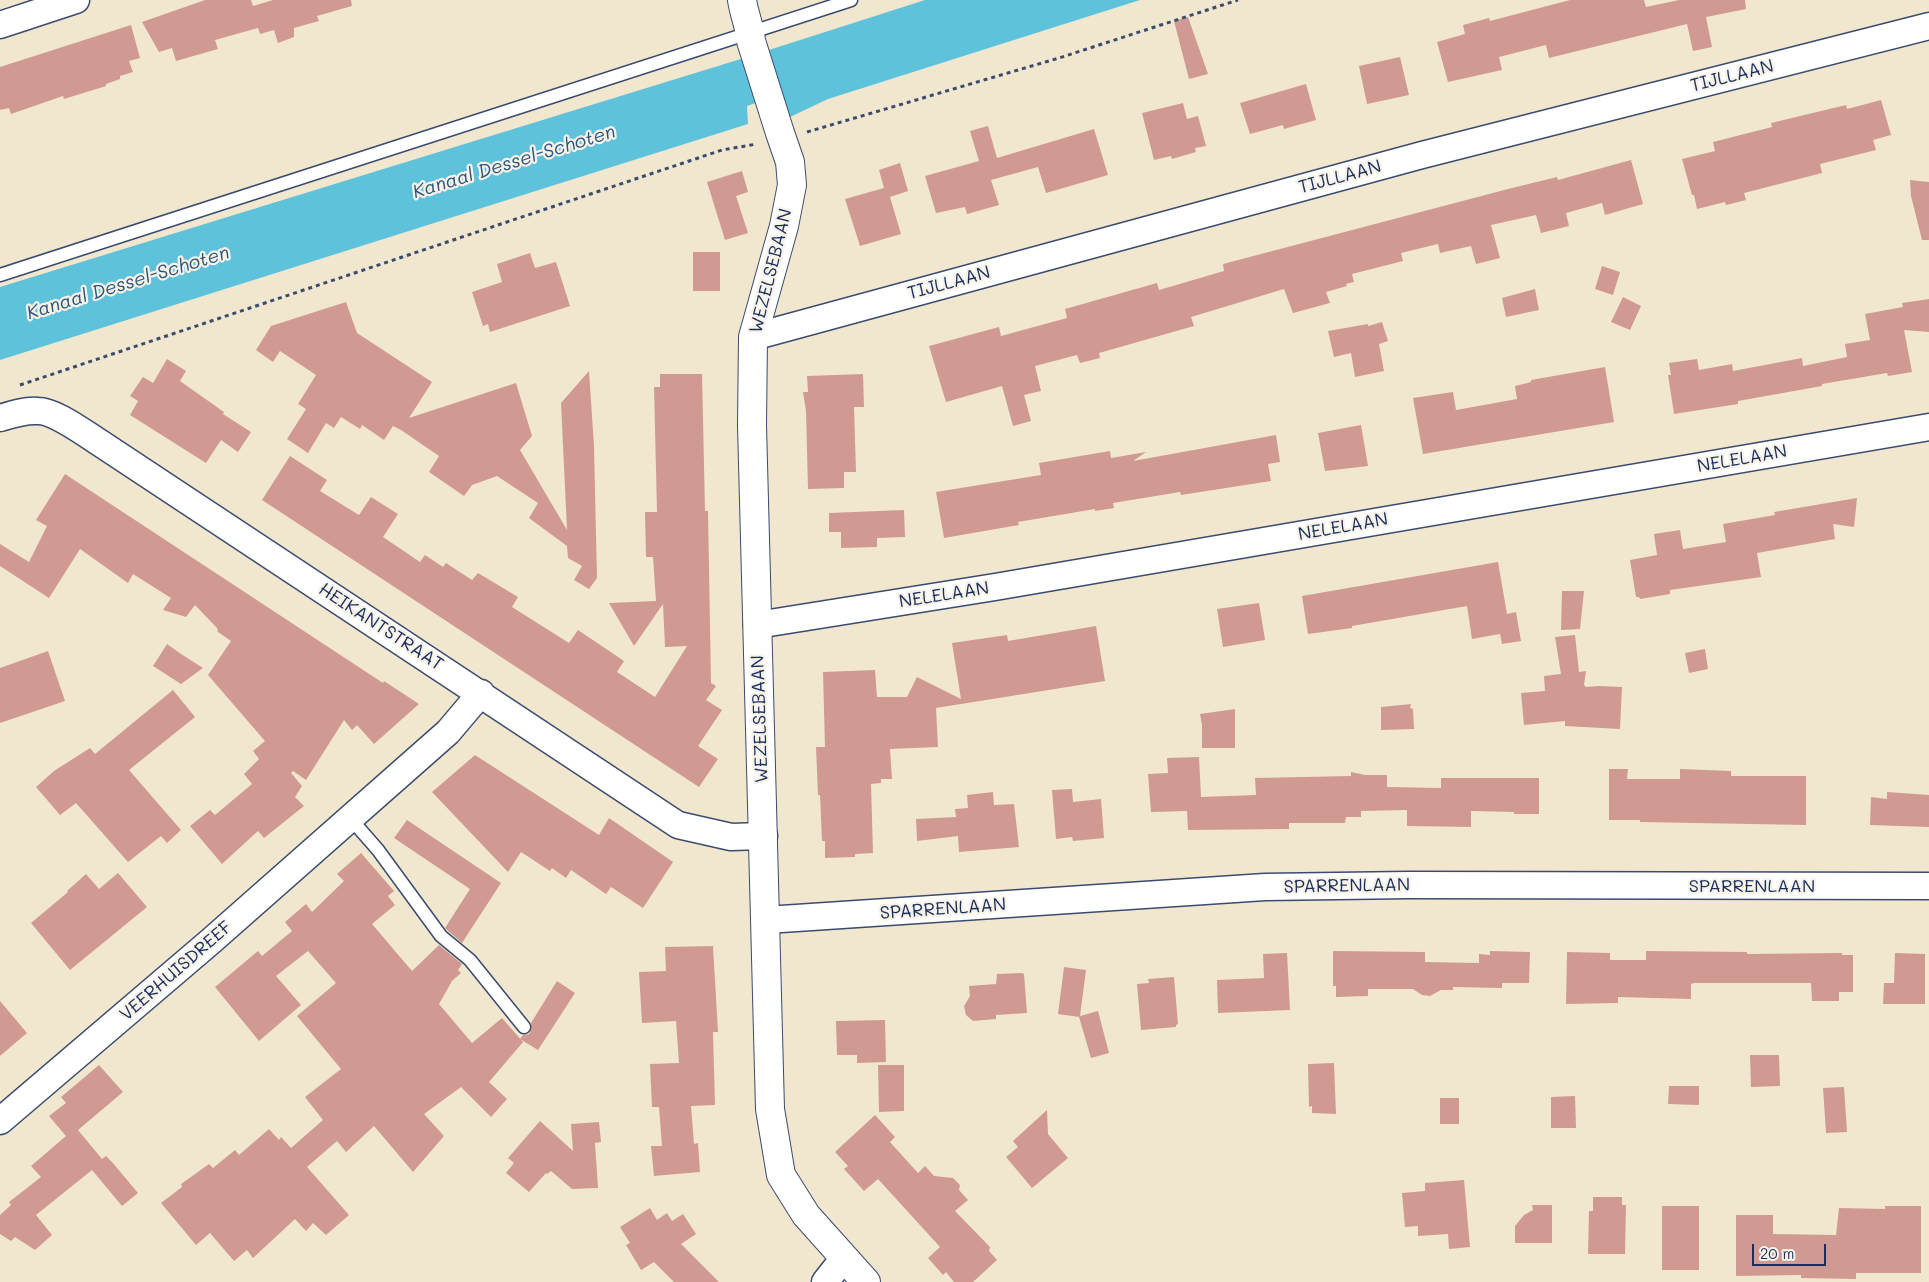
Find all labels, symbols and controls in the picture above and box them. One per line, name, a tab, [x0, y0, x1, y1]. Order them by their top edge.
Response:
street label: TIJLLAAN	[1688, 55, 1776, 97]
water label: Kanaal Dessel-Schoten	[410, 120, 618, 204]
street label: TIJLLAAN	[1296, 156, 1384, 198]
street label: WEZELSEBAAN	[745, 206, 797, 336]
water label: Kanaal Dessel-Schoten	[24, 241, 232, 325]
street label: TIJLLAAN	[905, 262, 993, 304]
street label: NELELAAN	[1695, 440, 1789, 478]
street label: NELELAAN	[1296, 508, 1390, 546]
street label: NELELAAN	[897, 577, 991, 613]
street label: HEIKANTSTRAAT	[315, 579, 447, 675]
street label: WEZELSEBAAN	[747, 655, 773, 783]
street label: SPARRENLAAN	[1284, 874, 1410, 898]
street label: SPARRENLAAN	[1689, 875, 1815, 897]
street label: SPARRENLAAN	[879, 894, 1007, 924]
street label: VEERHUISDREEF	[116, 917, 236, 1025]
scale bar	[1754, 1234, 1828, 1266]
text: 20 m	[1760, 1243, 1794, 1263]

